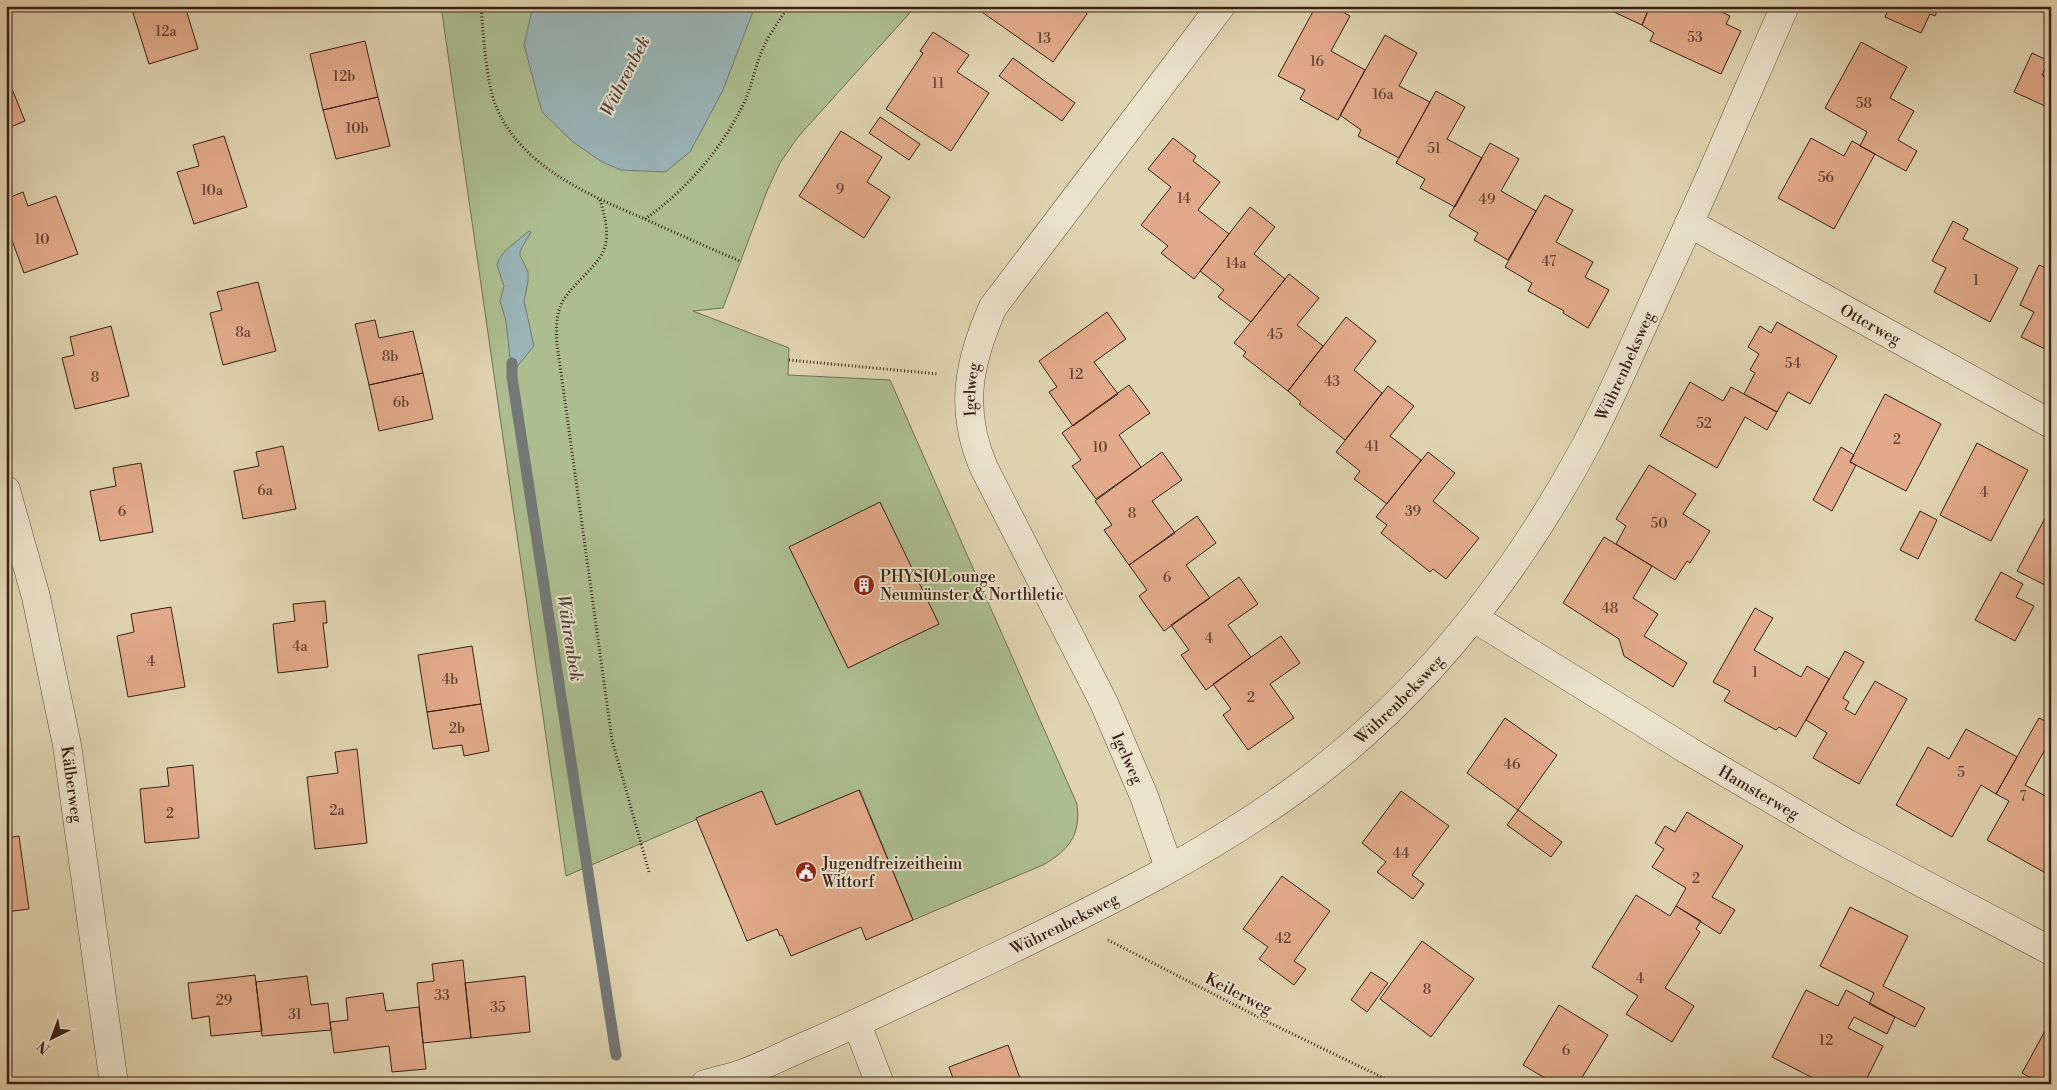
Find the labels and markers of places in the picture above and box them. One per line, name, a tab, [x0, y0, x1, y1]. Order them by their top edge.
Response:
place label: PHYSIOLounge Neumünster & Northletic	[880, 567, 1064, 605]
building icon: PHYSIOLounge Neumünster & Northletic	[852, 573, 876, 597]
place label: Jugendfreizeitheim Wittorf	[821, 854, 962, 892]
public building icon: Jugendfreizeitheim Wittorf	[794, 860, 818, 884]

